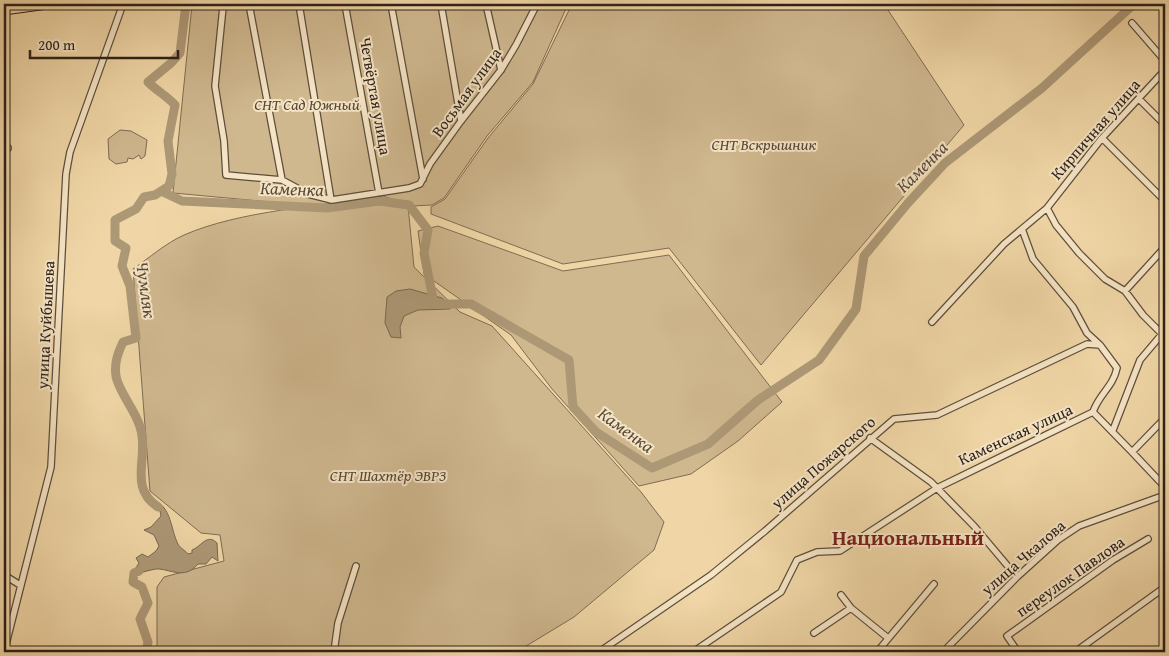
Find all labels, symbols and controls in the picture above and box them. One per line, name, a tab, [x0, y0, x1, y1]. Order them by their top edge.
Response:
scale bar	[30, 28, 178, 60]
text: 200 m	[38, 34, 76, 55]
street label: Четвёртая улица	[354, 35, 398, 157]
street label: Восьмая улица	[425, 42, 507, 142]
street label: Кирпичная улица	[1044, 73, 1146, 185]
park label: СНТ Сад Южный	[254, 92, 360, 116]
park label: СНТ Вскрышник	[711, 132, 817, 156]
water label: Каменка	[890, 134, 954, 199]
water label: Каменка	[260, 174, 325, 203]
street label: улица Куйбышева	[30, 260, 60, 391]
water label: Чумляк	[129, 260, 164, 320]
street label: Каменская улица	[954, 397, 1076, 471]
water label: Каменка	[593, 400, 661, 460]
street label: улица Пожарского	[765, 410, 881, 515]
park label: СНТ Шахтёр ЭВРЗ	[330, 463, 446, 487]
street label: улица Чкалова	[975, 513, 1071, 601]
district label: Национальный	[832, 522, 984, 553]
street label: переулок Павлова	[1011, 529, 1130, 622]

